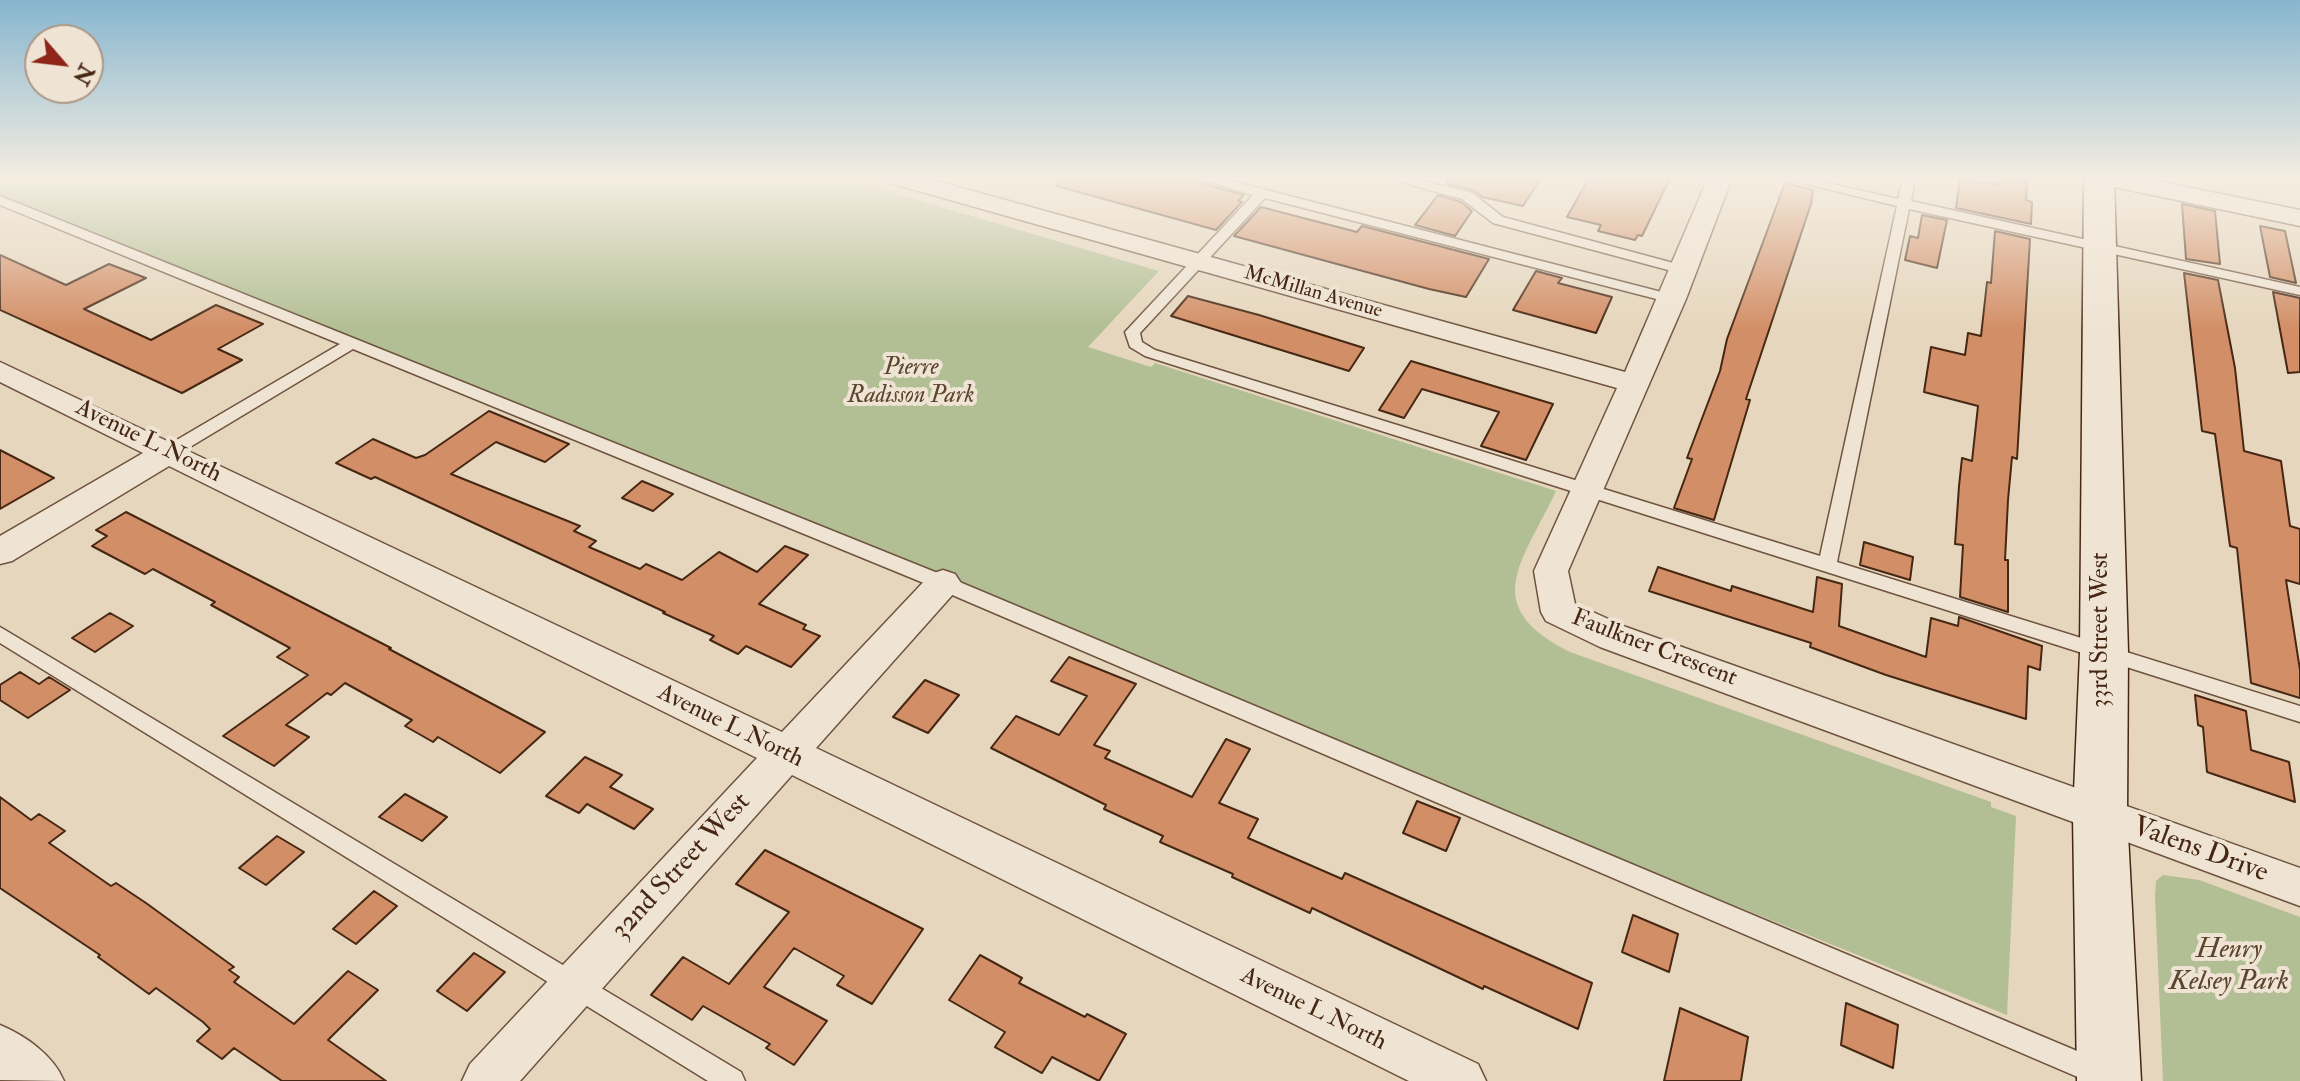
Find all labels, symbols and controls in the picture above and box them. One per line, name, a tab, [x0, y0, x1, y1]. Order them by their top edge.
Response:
north arrow	[24, 24, 104, 104]
text: N	[66, 59, 100, 90]
street label: McMillan Avenue	[1241, 262, 1385, 324]
park label: Pierre Radisson Park	[848, 355, 974, 411]
street label: Avenue L North	[70, 394, 226, 490]
street label: 33rd Street West	[2088, 552, 2116, 708]
street label: Faulkner Crescent	[1567, 604, 1741, 694]
street label: Avenue L North	[652, 679, 808, 775]
street label: 32nd Street West	[605, 787, 759, 947]
street label: Valens Drive	[2128, 811, 2272, 891]
park label: Henry Kelsey Park	[2169, 934, 2289, 1000]
street label: Avenue L North	[1235, 962, 1391, 1058]

